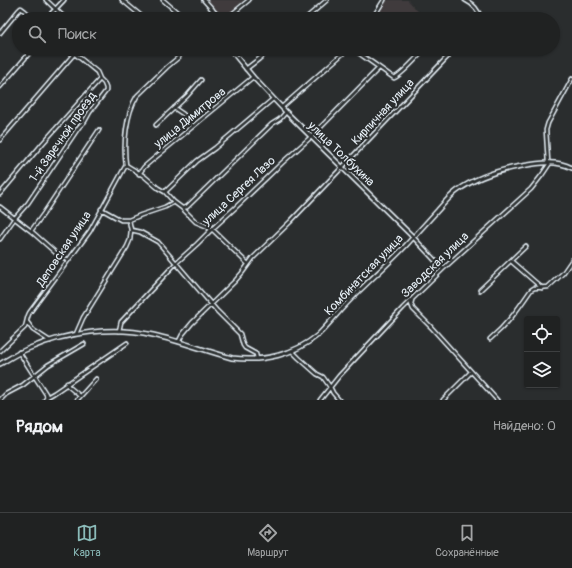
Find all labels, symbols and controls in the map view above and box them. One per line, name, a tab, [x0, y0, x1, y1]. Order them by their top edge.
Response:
search box	[12, 12, 560, 56]
icon: search	[26, 23, 48, 45]
text: Поиск	[58, 25, 97, 44]
street label: Кирпичная улица	[348, 75, 418, 148]
street label: улица Димитрова	[150, 84, 229, 152]
street label: 1-й Заречной проезд	[26, 88, 100, 185]
street label: улица Толбухина	[304, 118, 378, 190]
street label: улица Сергея Лазо	[199, 153, 279, 229]
street label: Деповская улица	[33, 208, 95, 290]
street label: Заводская улица	[398, 229, 472, 301]
street label: Комбинатская улица	[321, 231, 407, 319]
map controls	[524, 316, 560, 388]
button: locate	[524, 316, 560, 352]
button: layers	[524, 352, 560, 388]
text: Рядом	[16, 416, 63, 437]
text: Найдено: 0	[493, 418, 556, 434]
tab: Карта	[73, 522, 101, 559]
tab: Маршрут	[247, 522, 289, 559]
tab: Сохранённые	[435, 522, 499, 559]

